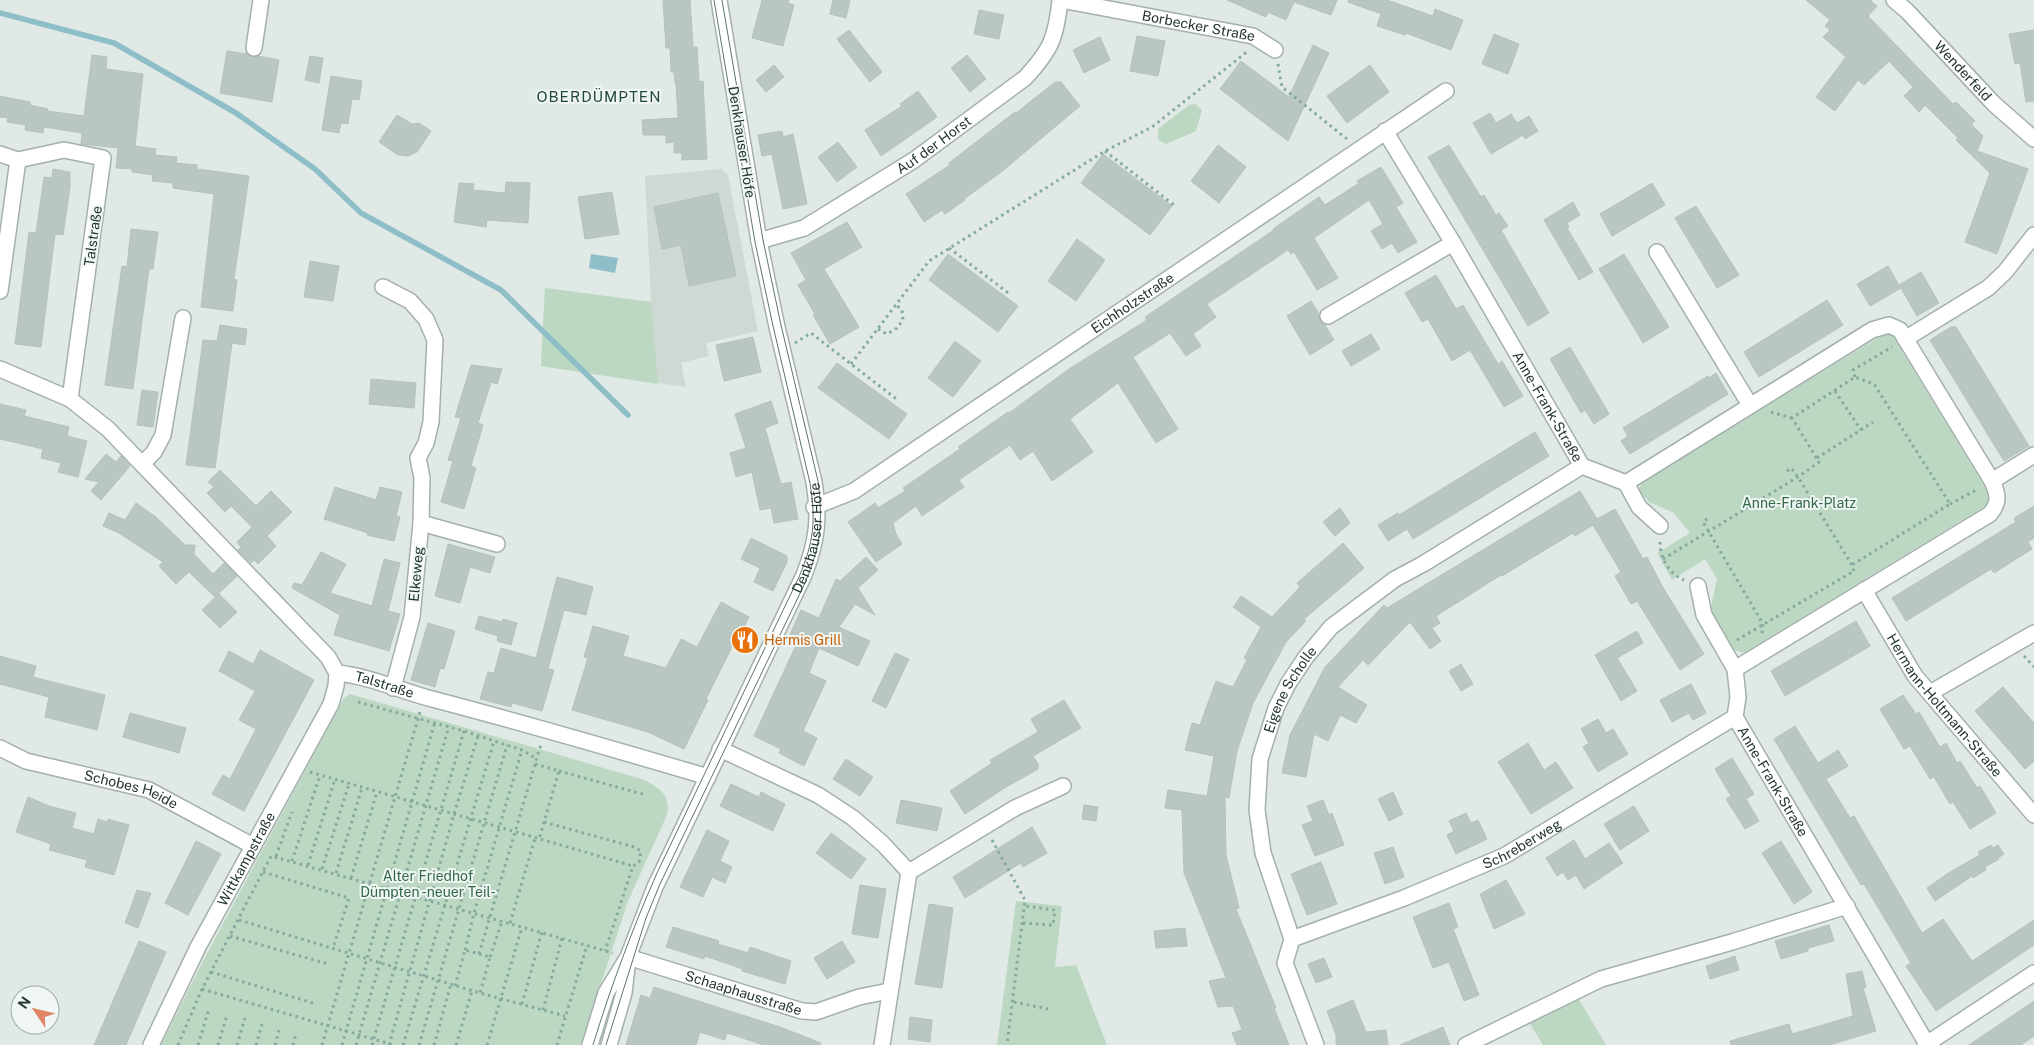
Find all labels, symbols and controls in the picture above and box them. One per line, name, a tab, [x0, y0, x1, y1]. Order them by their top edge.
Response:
street label: Borbecker Straße	[1141, 7, 1257, 44]
street label: Wenderfeld	[1931, 38, 1995, 104]
street label: Denkhauser Höfe	[725, 85, 759, 199]
district label: OBERDÜMPTEN	[536, 87, 662, 105]
street label: Auf der Horst	[893, 113, 974, 177]
street label: Talstraße	[81, 205, 105, 267]
street label: Eichholzstraße	[1088, 269, 1177, 337]
street label: Anne-Frank-Straße	[1509, 348, 1586, 465]
street label: Denkhauser Höfe	[789, 482, 825, 596]
park label: Anne-Frank-Platz	[1742, 495, 1856, 511]
street label: Elkeweg	[406, 545, 426, 602]
restaurant icon: Hermis Grill	[730, 625, 760, 655]
street label: Hermann-Holtmann-Straße	[1884, 631, 2006, 780]
place label: Hermis Grill	[764, 632, 842, 648]
street label: Eigene Scholle	[1261, 643, 1320, 735]
street label: Talstraße	[354, 668, 416, 701]
street label: Anne-Frank-Straße	[1734, 723, 1811, 839]
street label: Schobes Heide	[83, 767, 181, 812]
street label: Wittkampstraße	[214, 809, 278, 909]
street label: Schreberweg	[1480, 815, 1564, 872]
park label: Alter Friedhof Dümpten -neuer Teil-	[360, 868, 496, 900]
street label: Schaaphausstraße	[683, 967, 804, 1019]
north arrow	[10, 985, 60, 1035]
text: N	[15, 993, 34, 1012]

